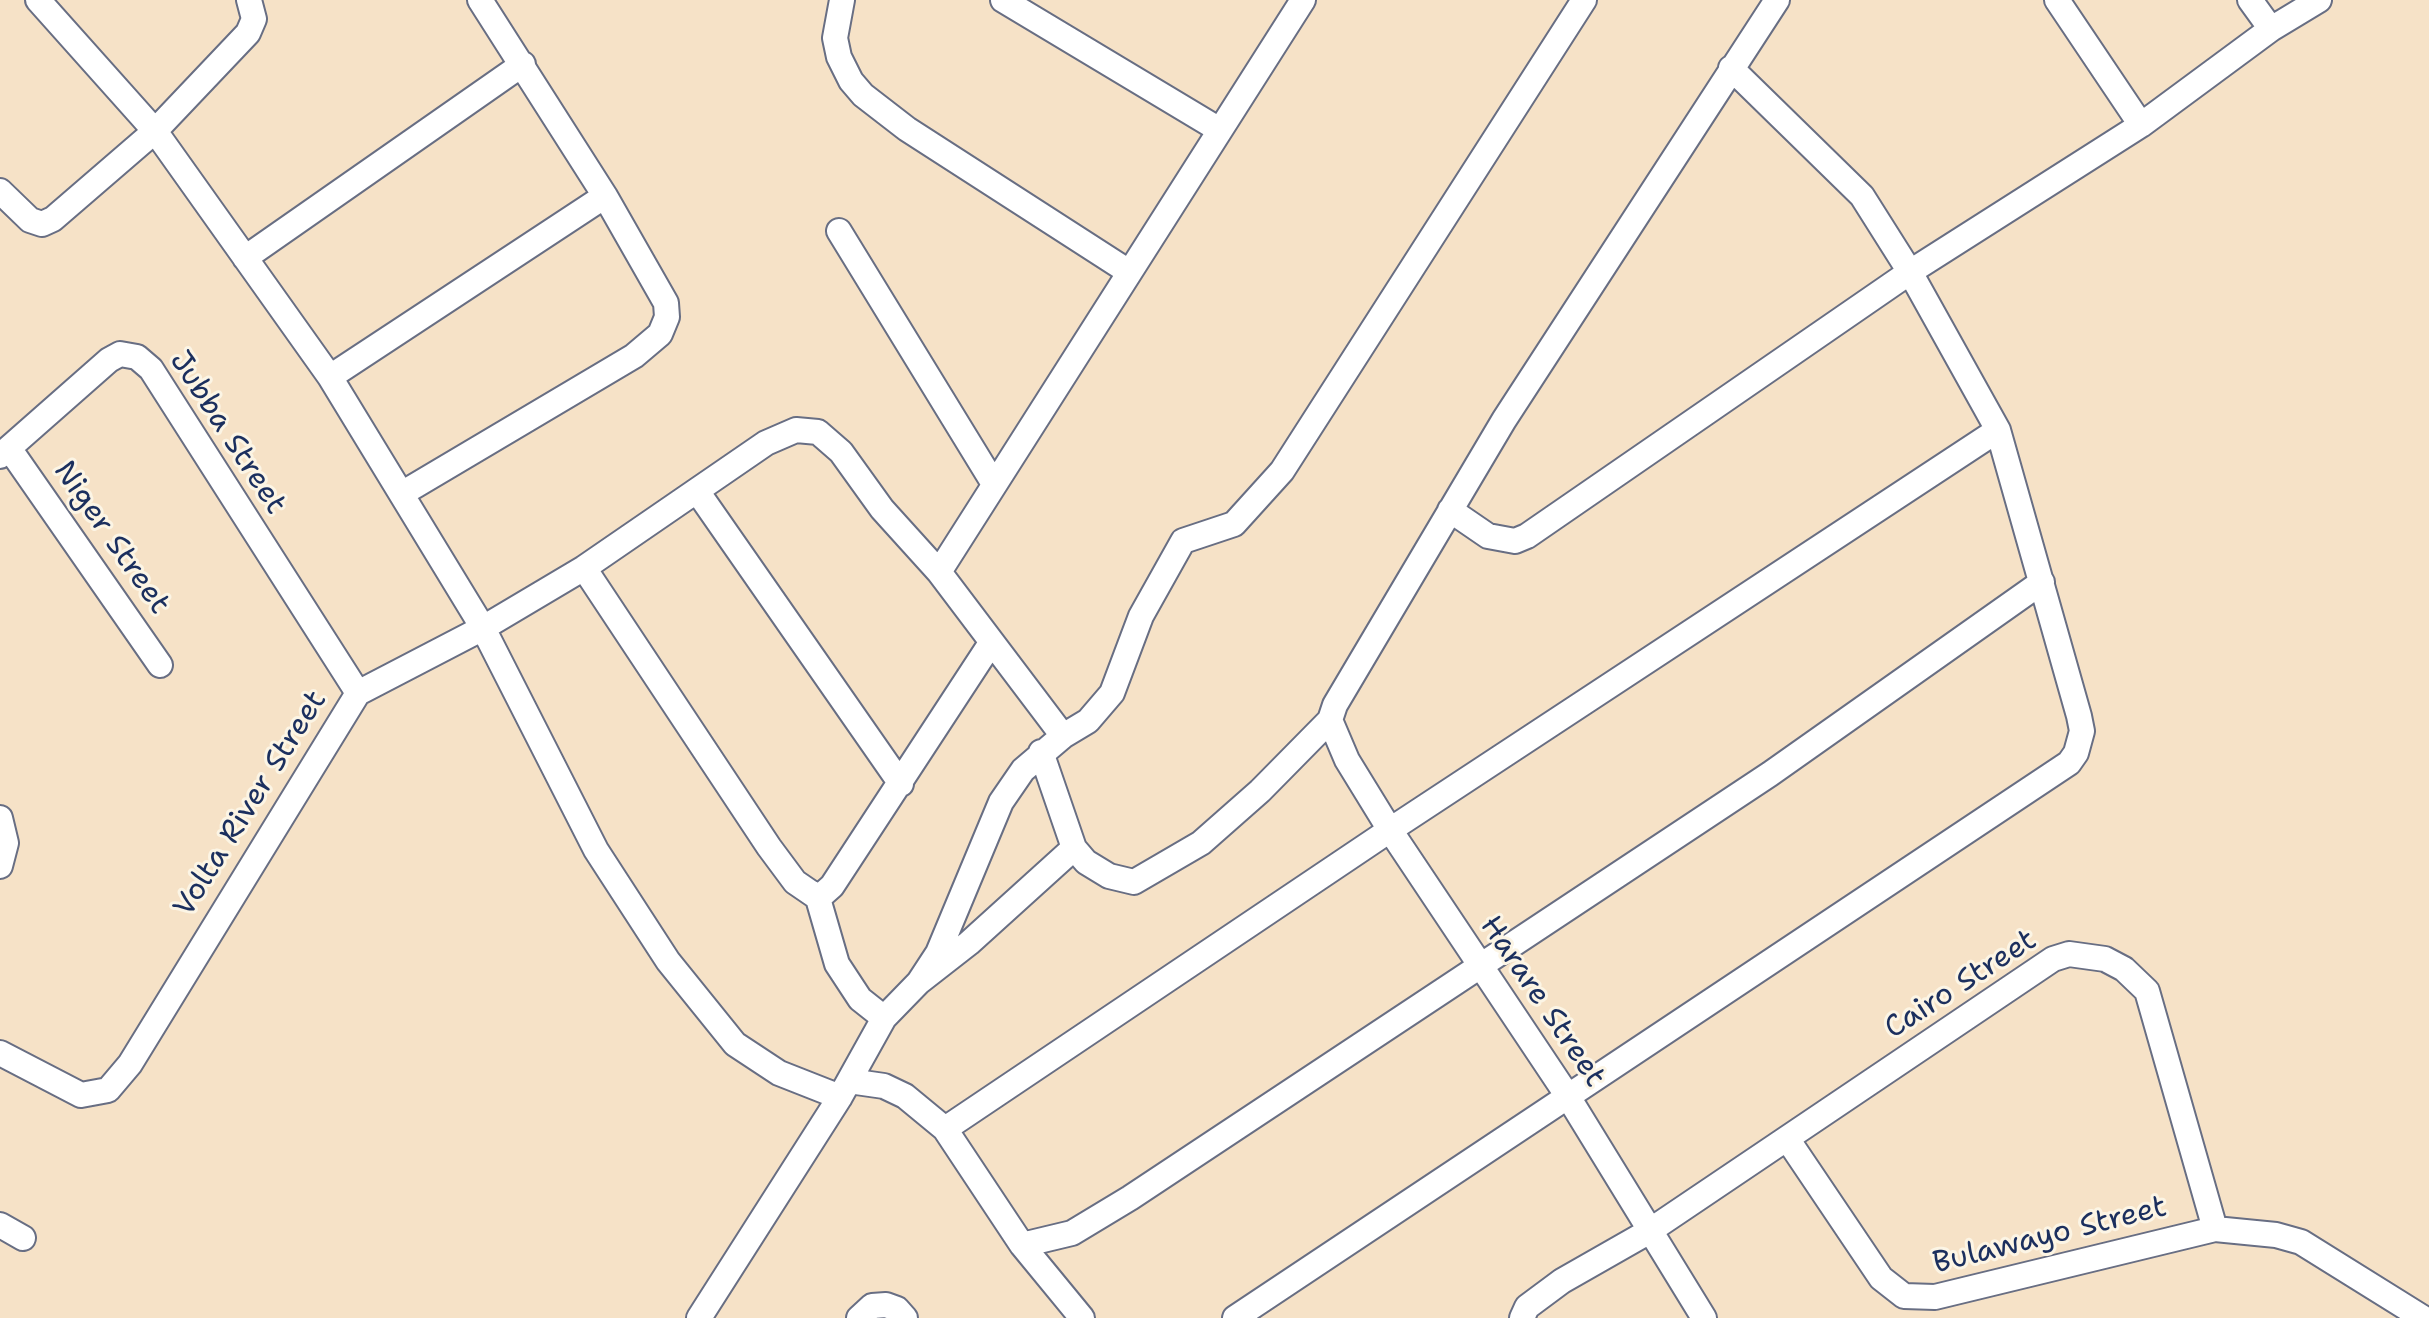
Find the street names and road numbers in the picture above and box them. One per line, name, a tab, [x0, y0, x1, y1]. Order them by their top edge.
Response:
street label: Jubba Street	[161, 345, 293, 521]
street label: Niger Street	[45, 455, 177, 621]
street label: Volta River Street	[167, 684, 335, 924]
street label: Harare Street	[1472, 910, 1612, 1094]
street label: Cairo Street	[1878, 923, 2044, 1047]
street label: Bulawayo Street	[1930, 1190, 2170, 1282]

